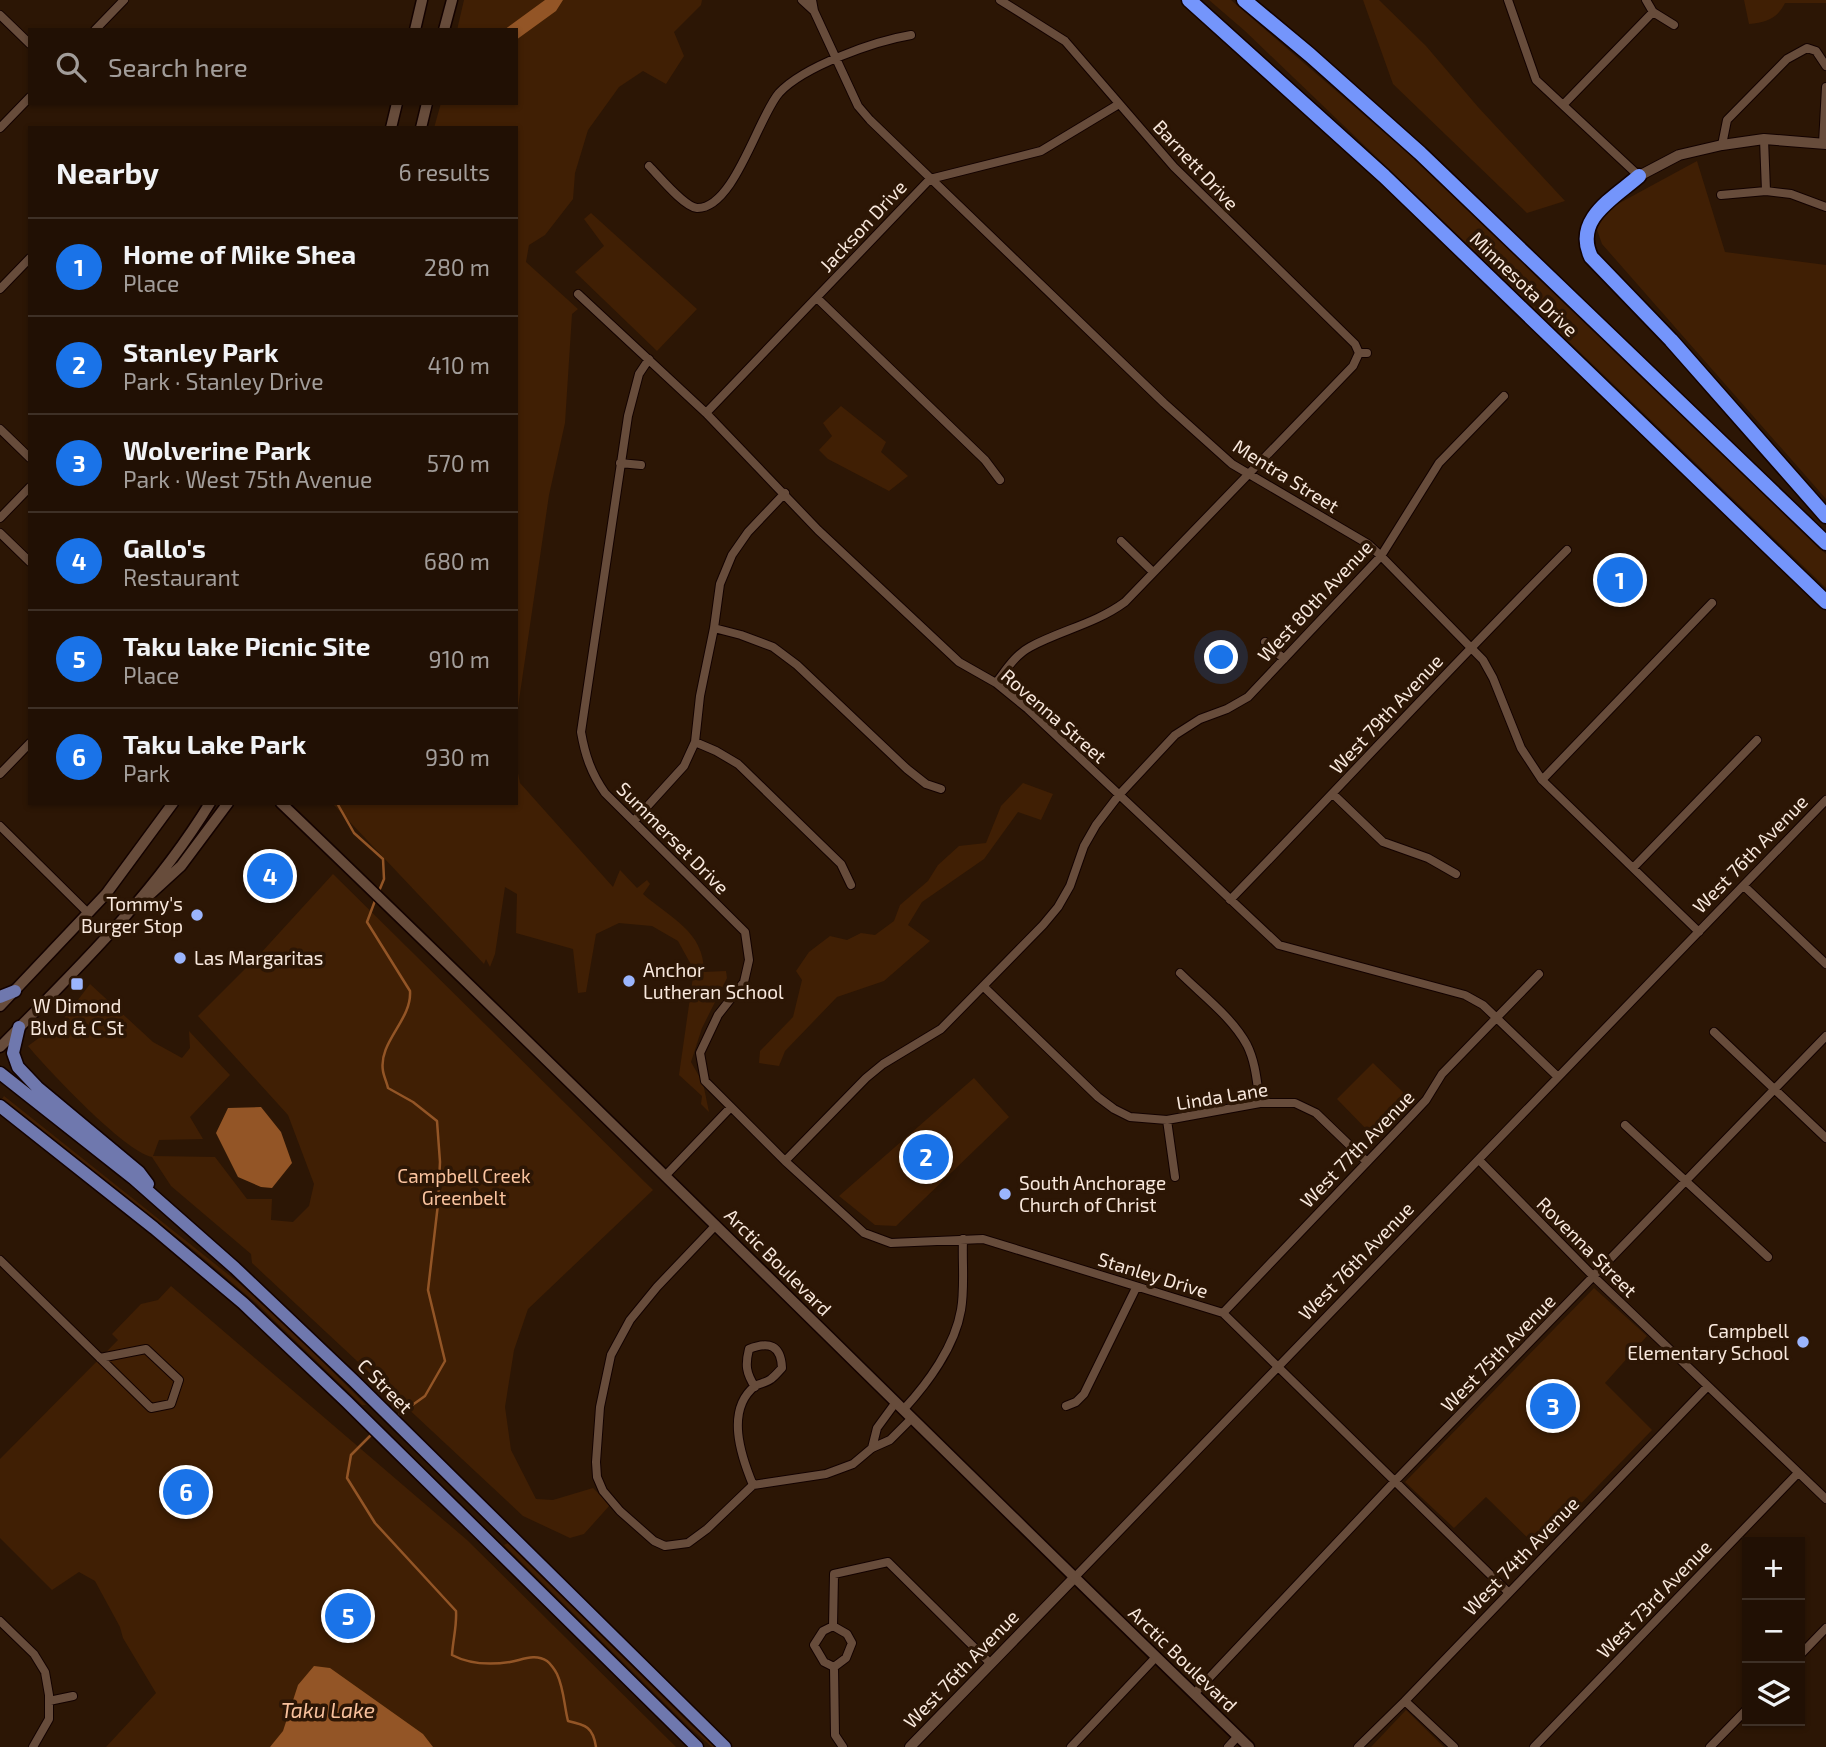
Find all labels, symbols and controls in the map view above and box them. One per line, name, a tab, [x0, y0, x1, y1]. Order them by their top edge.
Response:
search box	[28, 28, 518, 105]
icon: search	[52, 48, 90, 86]
text: Search here	[108, 51, 248, 82]
street label: Barnett Drive	[1149, 115, 1244, 215]
text: Nearby	[56, 154, 159, 190]
text: 6 results	[399, 158, 490, 186]
street label: Jackson Drive	[814, 175, 911, 276]
street label: Minnesota Drive	[1466, 226, 1583, 341]
text: Home of Mike Shea	[123, 238, 356, 269]
text: 1	[74, 253, 84, 281]
text: 280 m	[424, 253, 490, 281]
text: Place	[123, 269, 179, 297]
text: Stanley Park	[123, 336, 279, 367]
text: 2	[72, 351, 86, 379]
text: 410 m	[428, 351, 490, 379]
text: Park · Stanley Drive	[123, 367, 324, 395]
text: Wolverine Park	[123, 434, 311, 465]
street label: Mentra Street	[1229, 434, 1343, 517]
text: 3	[72, 449, 86, 477]
text: 570 m	[427, 449, 490, 477]
text: Park · West 75th Avenue	[123, 465, 372, 493]
text: Gallo's	[123, 532, 206, 563]
street label: West 80th Avenue	[1252, 535, 1377, 666]
text: 4	[72, 547, 86, 575]
text: 680 m	[424, 547, 490, 575]
pin: 1	[1597, 554, 1643, 606]
text: Restaurant	[123, 563, 240, 591]
text: Taku lake Picnic Site	[123, 630, 370, 661]
your location	[1204, 640, 1238, 674]
text: 5	[73, 645, 85, 673]
text: 910 m	[429, 645, 490, 673]
street label: West 79th Avenue	[1324, 649, 1447, 778]
text: Place	[123, 661, 179, 689]
street label: Rovenna Street	[997, 664, 1112, 768]
text: Taku Lake Park	[123, 728, 306, 759]
text: 6	[72, 743, 86, 771]
text: 930 m	[425, 743, 490, 771]
text: Park	[123, 759, 170, 787]
street label: Summerset Drive	[613, 777, 734, 898]
street label: West 76th Avenue	[1687, 790, 1812, 918]
pin: 4	[247, 850, 293, 902]
place label: Tommy's Burger Stop	[81, 892, 183, 937]
marker: Tommy's Burger Stop	[189, 907, 205, 923]
place label: Las Margaritas	[194, 946, 323, 969]
marker: Las Margaritas	[172, 950, 188, 966]
place label: Anchor Lutheran School	[643, 958, 784, 1003]
marker: Anchor Lutheran School	[621, 973, 637, 989]
marker: W Dimond Blvd & C St	[69, 976, 85, 992]
place label: W Dimond Blvd & C St	[30, 994, 124, 1039]
street label: Linda Lane	[1174, 1077, 1269, 1114]
street label: West 77th Avenue	[1295, 1085, 1418, 1212]
pin: 2	[903, 1131, 949, 1183]
park label: Campbell Creek Greenbelt	[397, 1164, 531, 1209]
place label: South Anchorage Church of Christ	[1019, 1171, 1166, 1216]
marker: South Anchorage Church of Christ	[997, 1186, 1013, 1202]
street label: Rovenna Street	[1533, 1192, 1642, 1301]
street label: West 76th Avenue	[1293, 1197, 1418, 1325]
street label: Arctic Boulevard	[720, 1203, 837, 1320]
street label: Stanley Drive	[1095, 1247, 1211, 1302]
street label: West 75th Avenue	[1436, 1289, 1560, 1416]
place label: Campbell Elementary School	[1627, 1319, 1789, 1364]
marker: Campbell Elementary School	[1795, 1334, 1811, 1350]
street label: C Street	[353, 1354, 417, 1418]
pin: 3	[1530, 1380, 1576, 1432]
pin: 6	[163, 1466, 209, 1518]
street label: West 74th Avenue	[1458, 1491, 1583, 1620]
street label: West 73rd Avenue	[1592, 1535, 1716, 1662]
map controls	[1742, 1537, 1805, 1726]
button: +	[1742, 1537, 1805, 1600]
pin: 5	[325, 1590, 371, 1642]
button: −	[1742, 1600, 1805, 1663]
street label: Arctic Boulevard	[1124, 1601, 1242, 1716]
street label: West 76th Avenue	[898, 1605, 1023, 1733]
button: layers	[1742, 1663, 1805, 1726]
water label: Taku Lake	[281, 1697, 375, 1722]

